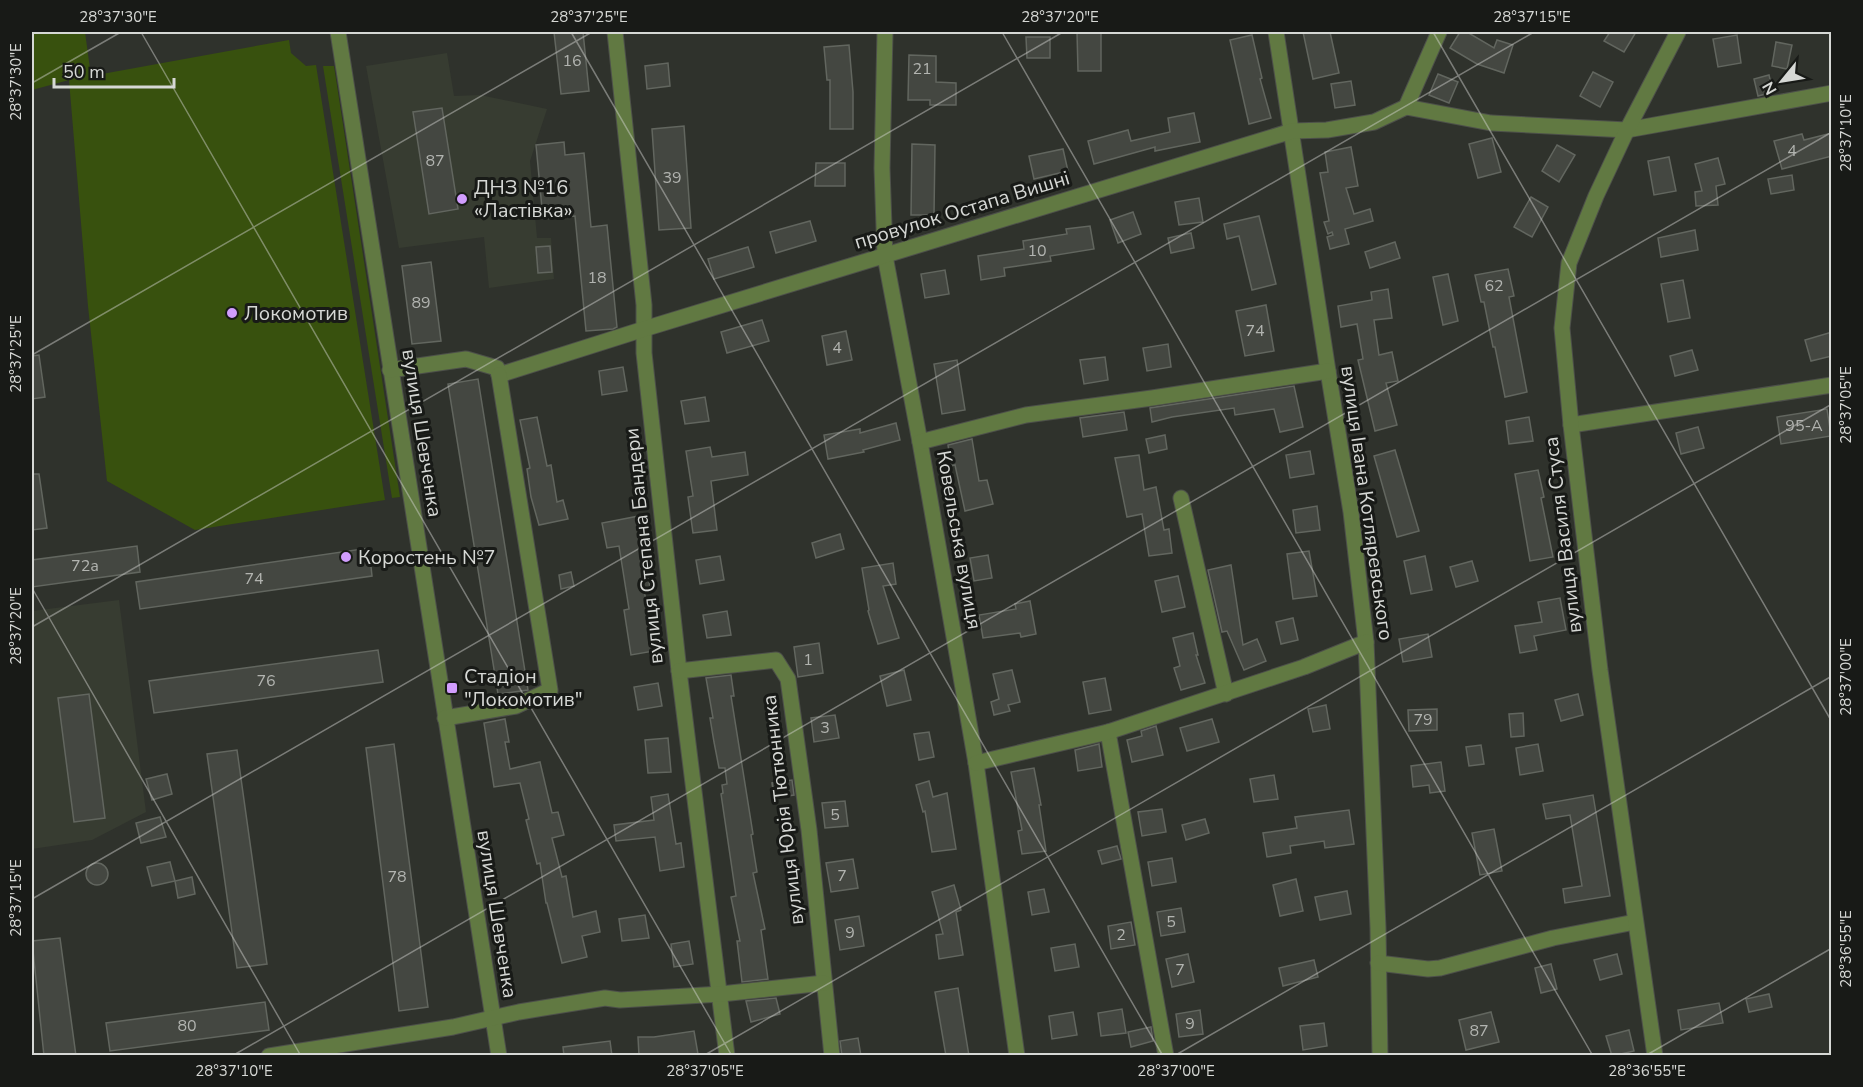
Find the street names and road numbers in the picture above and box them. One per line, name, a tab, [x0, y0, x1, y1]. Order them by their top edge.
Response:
street label: провулок Остапа Вишні	[851, 164, 1073, 256]
street label: вулиця Шевченка	[395, 347, 449, 519]
street label: вулиця Івана Котляревського	[1334, 364, 1400, 642]
street label: вулиця Степана Бандери	[618, 427, 670, 665]
street label: вулиця Василя Стуса	[1538, 435, 1588, 635]
street label: Ковельська вулиця	[930, 448, 988, 632]
street label: вулиця Юрія Тютюнника	[756, 694, 810, 926]
street label: вулиця Шевченка	[470, 828, 524, 1000]

